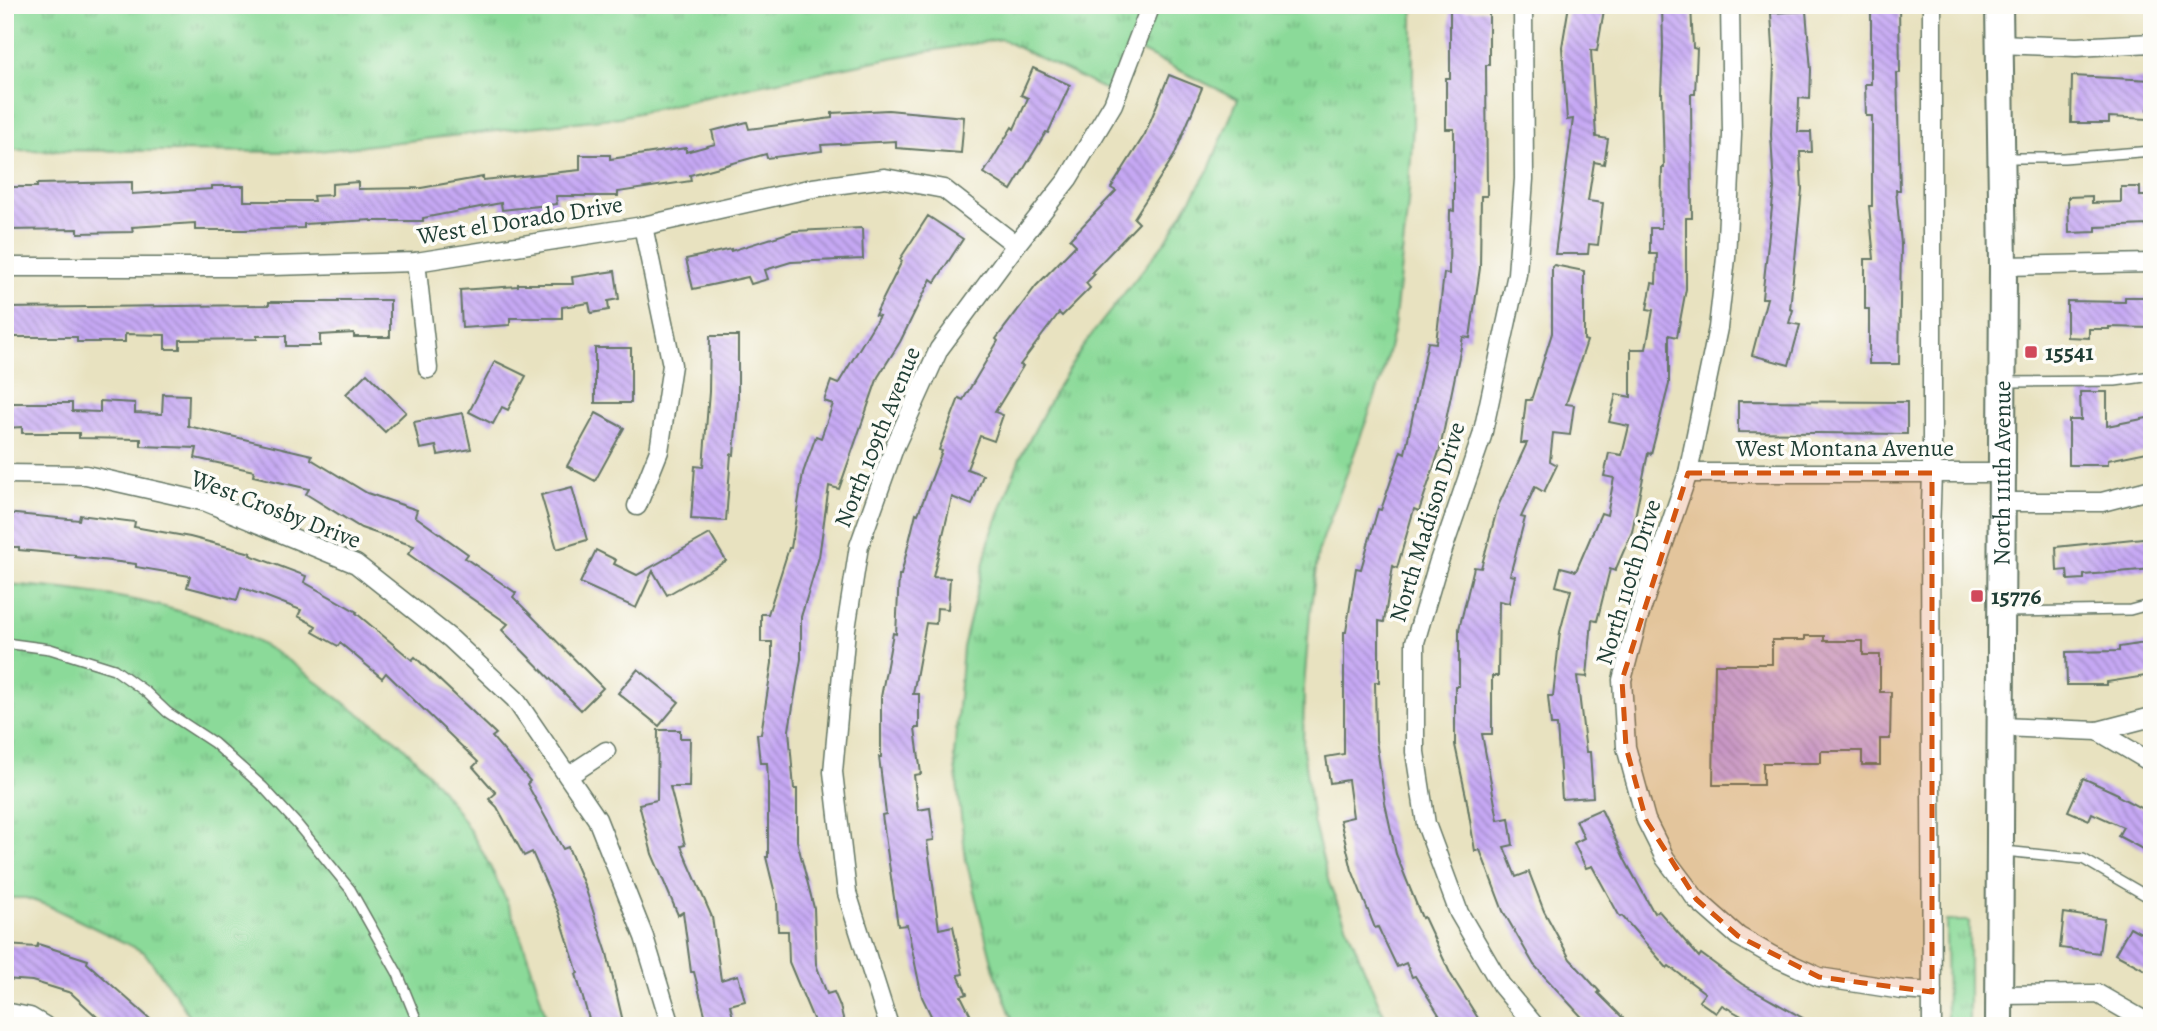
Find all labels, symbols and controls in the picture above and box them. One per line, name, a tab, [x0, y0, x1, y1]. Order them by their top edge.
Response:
street label: West el Dorado Drive	[414, 188, 625, 252]
place label: 15541	[2045, 336, 2094, 368]
street label: North 109th Avenue	[826, 342, 928, 532]
marker: 15541	[2023, 344, 2039, 360]
street label: North 111th Avenue	[1985, 380, 2018, 566]
street label: North Madison Drive	[1381, 418, 1473, 626]
street label: West Montana Avenue	[1735, 432, 1954, 464]
street label: West Crosby Drive	[185, 461, 366, 556]
street label: North 110th Drive	[1588, 495, 1668, 669]
place label: 15776	[1991, 580, 2042, 612]
marker: 15776	[1969, 588, 1985, 604]

